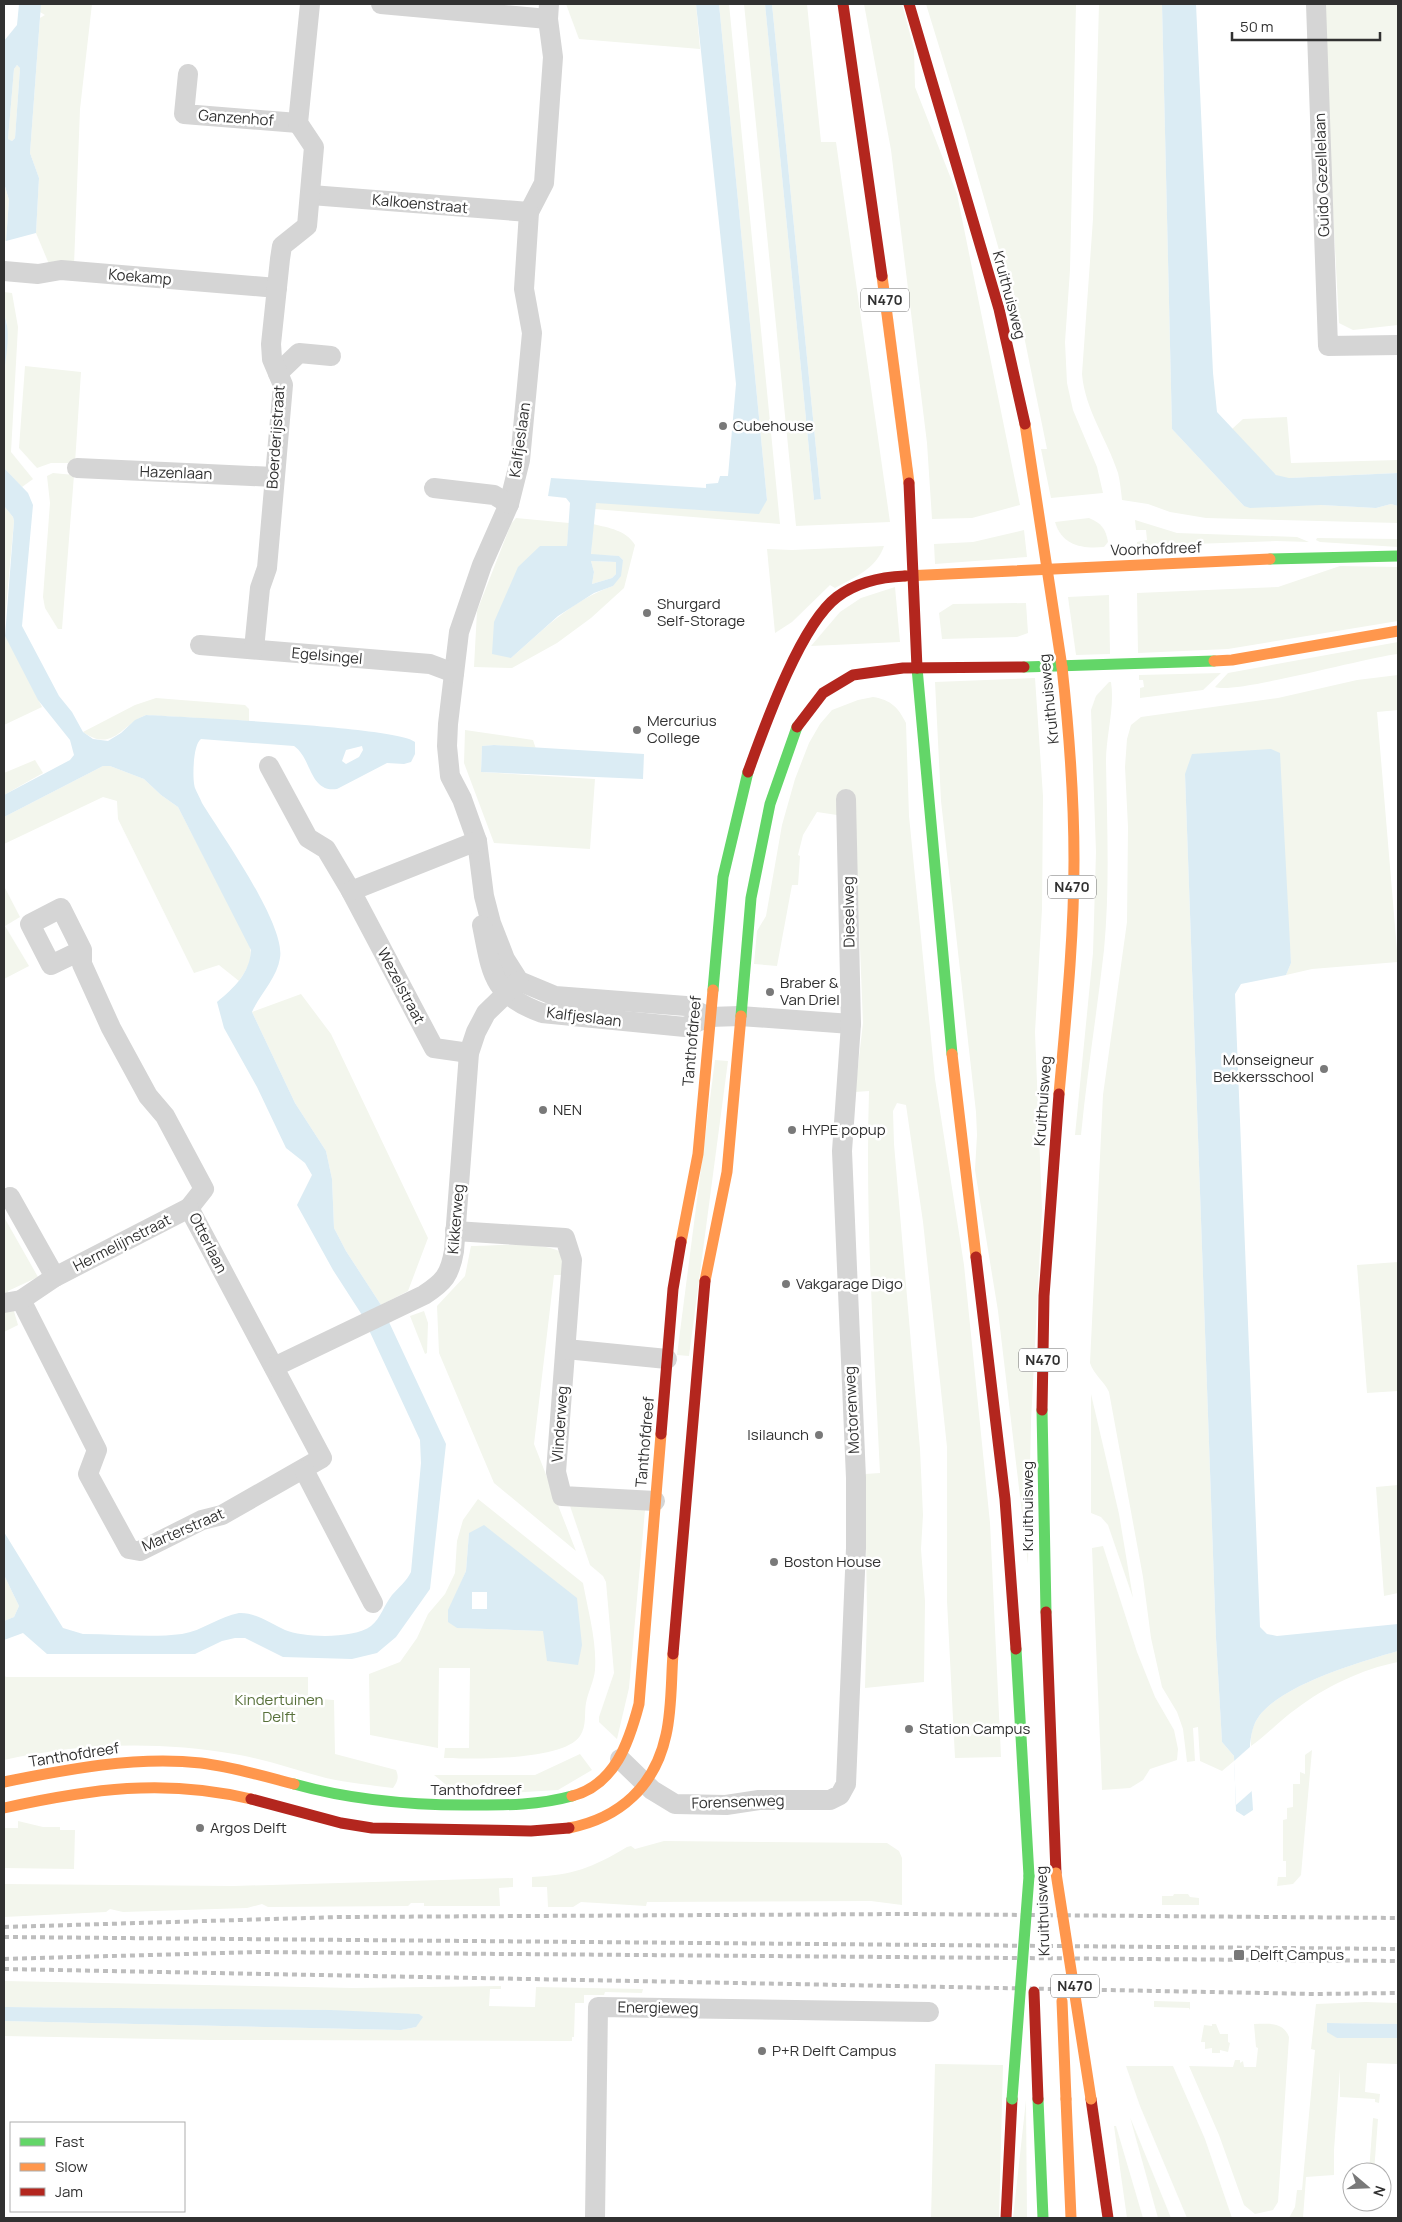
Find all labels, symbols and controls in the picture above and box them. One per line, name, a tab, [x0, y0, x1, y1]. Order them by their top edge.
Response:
scale bar	[1232, 10, 1380, 42]
text: 50 m	[1240, 16, 1274, 37]
street label: Ganzenhof	[198, 104, 275, 131]
street label: Guido Gezellelaan	[1309, 113, 1334, 237]
street label: Kalkoenstraat	[371, 189, 469, 218]
street label: Kruithuisweg	[988, 248, 1031, 341]
street label: Koekamp	[108, 263, 173, 290]
road number: N470	[861, 288, 909, 312]
street label: Boerderijstraat	[261, 384, 290, 490]
street label: Kalfjeslaan	[504, 401, 535, 479]
place label: Cubehouse	[733, 415, 814, 436]
marker: Cubehouse	[717, 420, 729, 432]
street label: Hazenlaan	[139, 461, 213, 484]
street label: Voorhofdreef	[1110, 536, 1203, 561]
place label: Shurgard Self-Storage	[657, 593, 745, 631]
marker: Shurgard Self-Storage	[641, 607, 653, 619]
street label: Egelsingel	[291, 642, 363, 669]
street label: Kruithuisweg	[1033, 653, 1064, 745]
place label: Mercurius College	[647, 710, 717, 748]
marker: Mercurius College	[631, 724, 643, 736]
street label: Dieselweg	[837, 876, 860, 948]
road number: N470	[1048, 876, 1096, 899]
street label: Wezelstraat	[373, 944, 430, 1027]
place label: Braber & Van Driel	[780, 972, 840, 1010]
marker: Braber & Van Driel	[764, 986, 776, 998]
street label: Tanthofdreef	[677, 994, 706, 1087]
street label: Kalfjeslaan	[545, 1001, 623, 1032]
place label: Monseigneur Bekkersschool	[1213, 1049, 1315, 1087]
street label: Kruithuisweg	[1029, 1055, 1056, 1147]
marker: Monseigneur Bekkersschool	[1318, 1063, 1330, 1075]
place label: NEN	[553, 1099, 582, 1120]
marker: NEN	[537, 1104, 549, 1116]
place label: HYPE popup	[802, 1119, 886, 1140]
marker: HYPE popup	[786, 1124, 798, 1136]
street label: Kikkerweg	[442, 1183, 469, 1255]
street label: Hermelijnstraat	[69, 1209, 174, 1276]
street label: Otterlaan	[184, 1209, 233, 1277]
place label: Vakgarage Digo	[796, 1273, 903, 1294]
marker: Vakgarage Digo	[780, 1278, 792, 1290]
road number: N470	[1019, 1348, 1067, 1372]
street label: Motorenweg	[839, 1366, 864, 1454]
street label: Vlinderweg	[546, 1385, 573, 1463]
street label: Tanthofdreef	[630, 1395, 659, 1488]
place label: Isilaunch	[747, 1424, 809, 1445]
marker: Isilaunch	[813, 1429, 825, 1441]
street label: Kruithuisweg	[1017, 1461, 1038, 1551]
street label: Marterstraat	[138, 1503, 227, 1556]
place label: Boston House	[784, 1551, 881, 1572]
marker: Boston House	[768, 1556, 780, 1568]
park label: Kindertuinen Delft	[234, 1689, 324, 1727]
place label: Station Campus	[919, 1718, 1030, 1739]
marker: Station Campus	[903, 1723, 915, 1735]
street label: Tanthofdreef	[27, 1737, 121, 1772]
street label: Tanthofdreef	[431, 1779, 522, 1800]
street label: Forensenweg	[691, 1789, 785, 1814]
place label: Argos Delft	[210, 1817, 287, 1838]
marker: Argos Delft	[194, 1822, 206, 1834]
street label: Kruithuisweg	[1030, 1865, 1055, 1957]
place label: Delft Campus	[1250, 1944, 1344, 1965]
marker: Delft Campus	[1232, 1948, 1246, 1962]
road number: N470	[1051, 1974, 1099, 1998]
street label: Energieweg	[617, 1996, 699, 2019]
place label: P+R Delft Campus	[772, 2040, 896, 2061]
marker: P+R Delft Campus	[756, 2045, 768, 2057]
legend	[10, 2122, 185, 2212]
text: Fast	[55, 2131, 84, 2152]
text: Slow	[55, 2156, 88, 2177]
north arrow	[1342, 2162, 1392, 2212]
text: Jam	[55, 2181, 83, 2202]
text: N	[1369, 2184, 1390, 2199]

